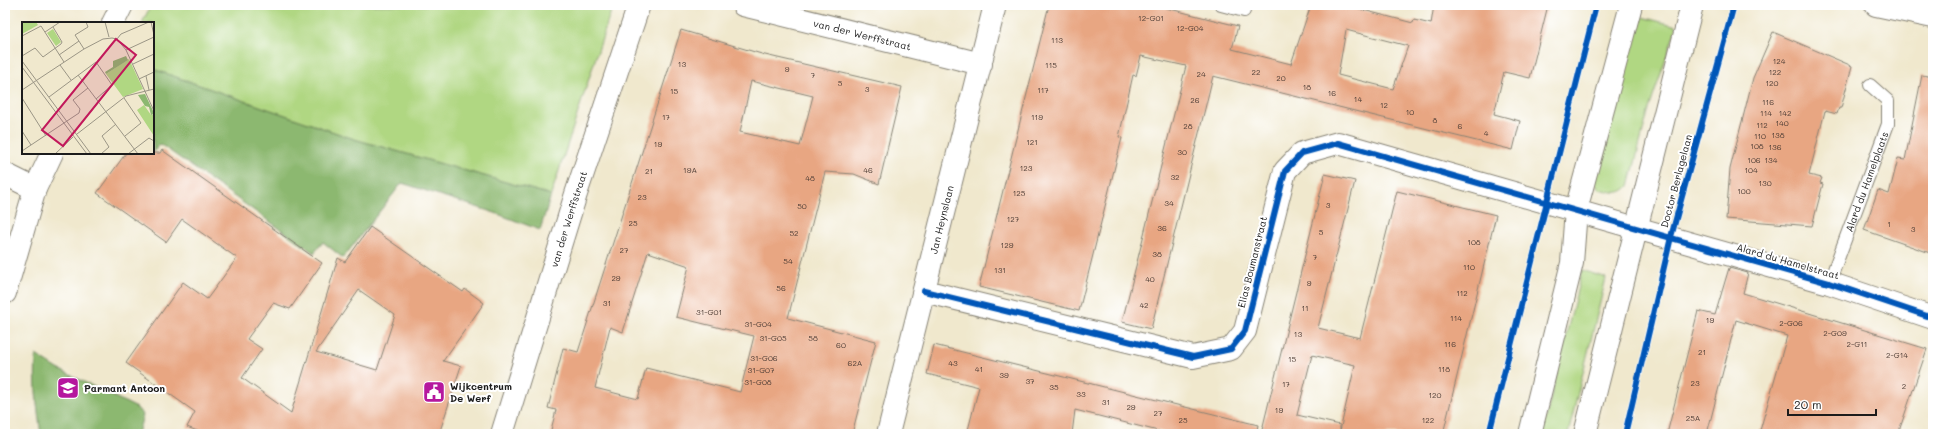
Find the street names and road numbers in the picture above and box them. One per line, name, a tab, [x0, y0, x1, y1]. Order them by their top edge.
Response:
street label: van der Werffstraat	[812, 16, 913, 53]
street label: Alard du Hamelplaats	[1842, 130, 1892, 234]
street label: Doctor Berlagelaan	[1657, 133, 1695, 229]
street label: van der Werffstraat	[547, 169, 590, 269]
street label: Jan Heynslaan	[926, 184, 957, 255]
street label: Elias Boumanstraat	[1234, 215, 1270, 309]
street label: Alard du Hamelstraat	[1735, 240, 1841, 282]

